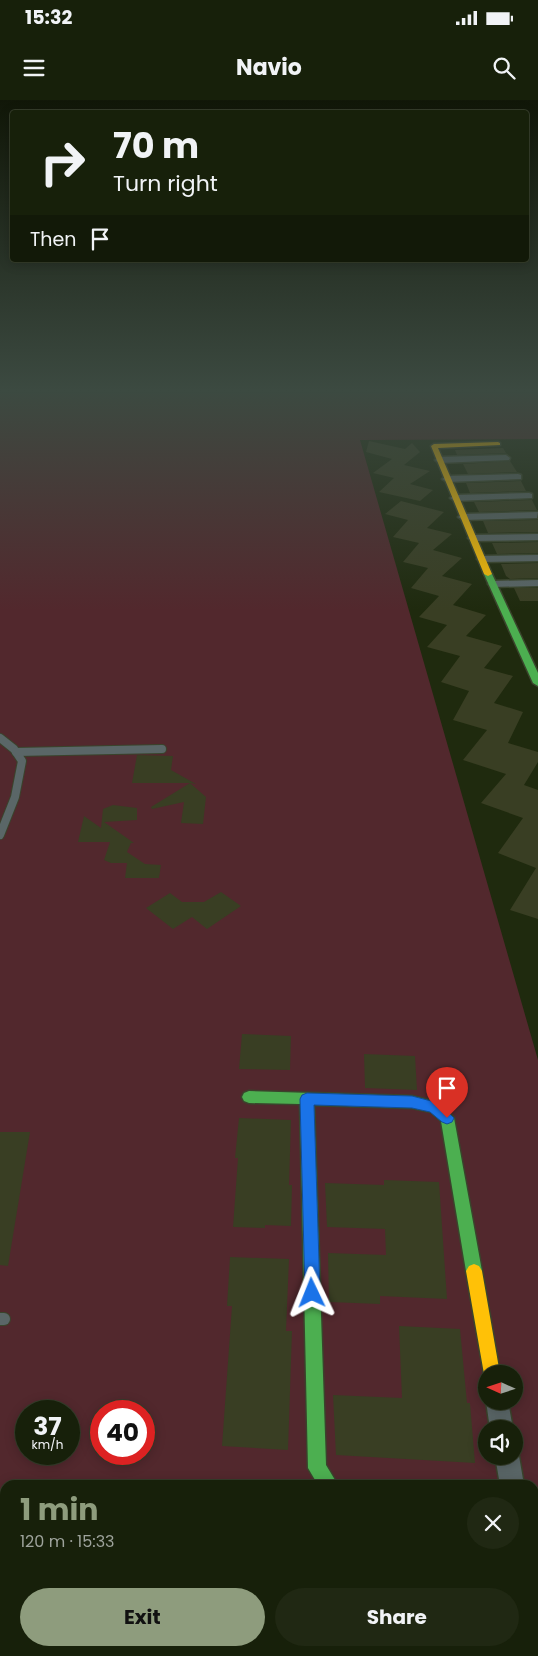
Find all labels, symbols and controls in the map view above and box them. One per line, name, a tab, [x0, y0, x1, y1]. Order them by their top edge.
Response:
text: 15:32	[25, 4, 72, 31]
text: Navio	[236, 52, 302, 83]
icon: menu	[20, 54, 48, 82]
icon: search	[490, 54, 518, 82]
text: 70 m	[113, 121, 199, 170]
icon: right	[30, 130, 95, 195]
text: Turn right	[113, 168, 218, 199]
icon: arrive	[86, 225, 114, 253]
text: Then	[30, 226, 76, 253]
pin	[426, 1067, 468, 1118]
icon: arrive	[433, 1074, 461, 1102]
position arrow	[285, 1266, 337, 1318]
north arrow	[478, 1365, 522, 1410]
map controls	[478, 1365, 523, 1465]
speed limit sign: 40	[90, 1400, 155, 1465]
text: 37	[33, 1409, 62, 1444]
button: sound	[478, 1420, 523, 1465]
text: km/h	[32, 1436, 63, 1453]
text: 1 min	[20, 1488, 98, 1531]
button: close	[467, 1497, 519, 1549]
text: 120 m · 15:33	[20, 1530, 114, 1553]
button: Exit	[20, 1588, 265, 1646]
button: Share	[275, 1588, 519, 1646]

